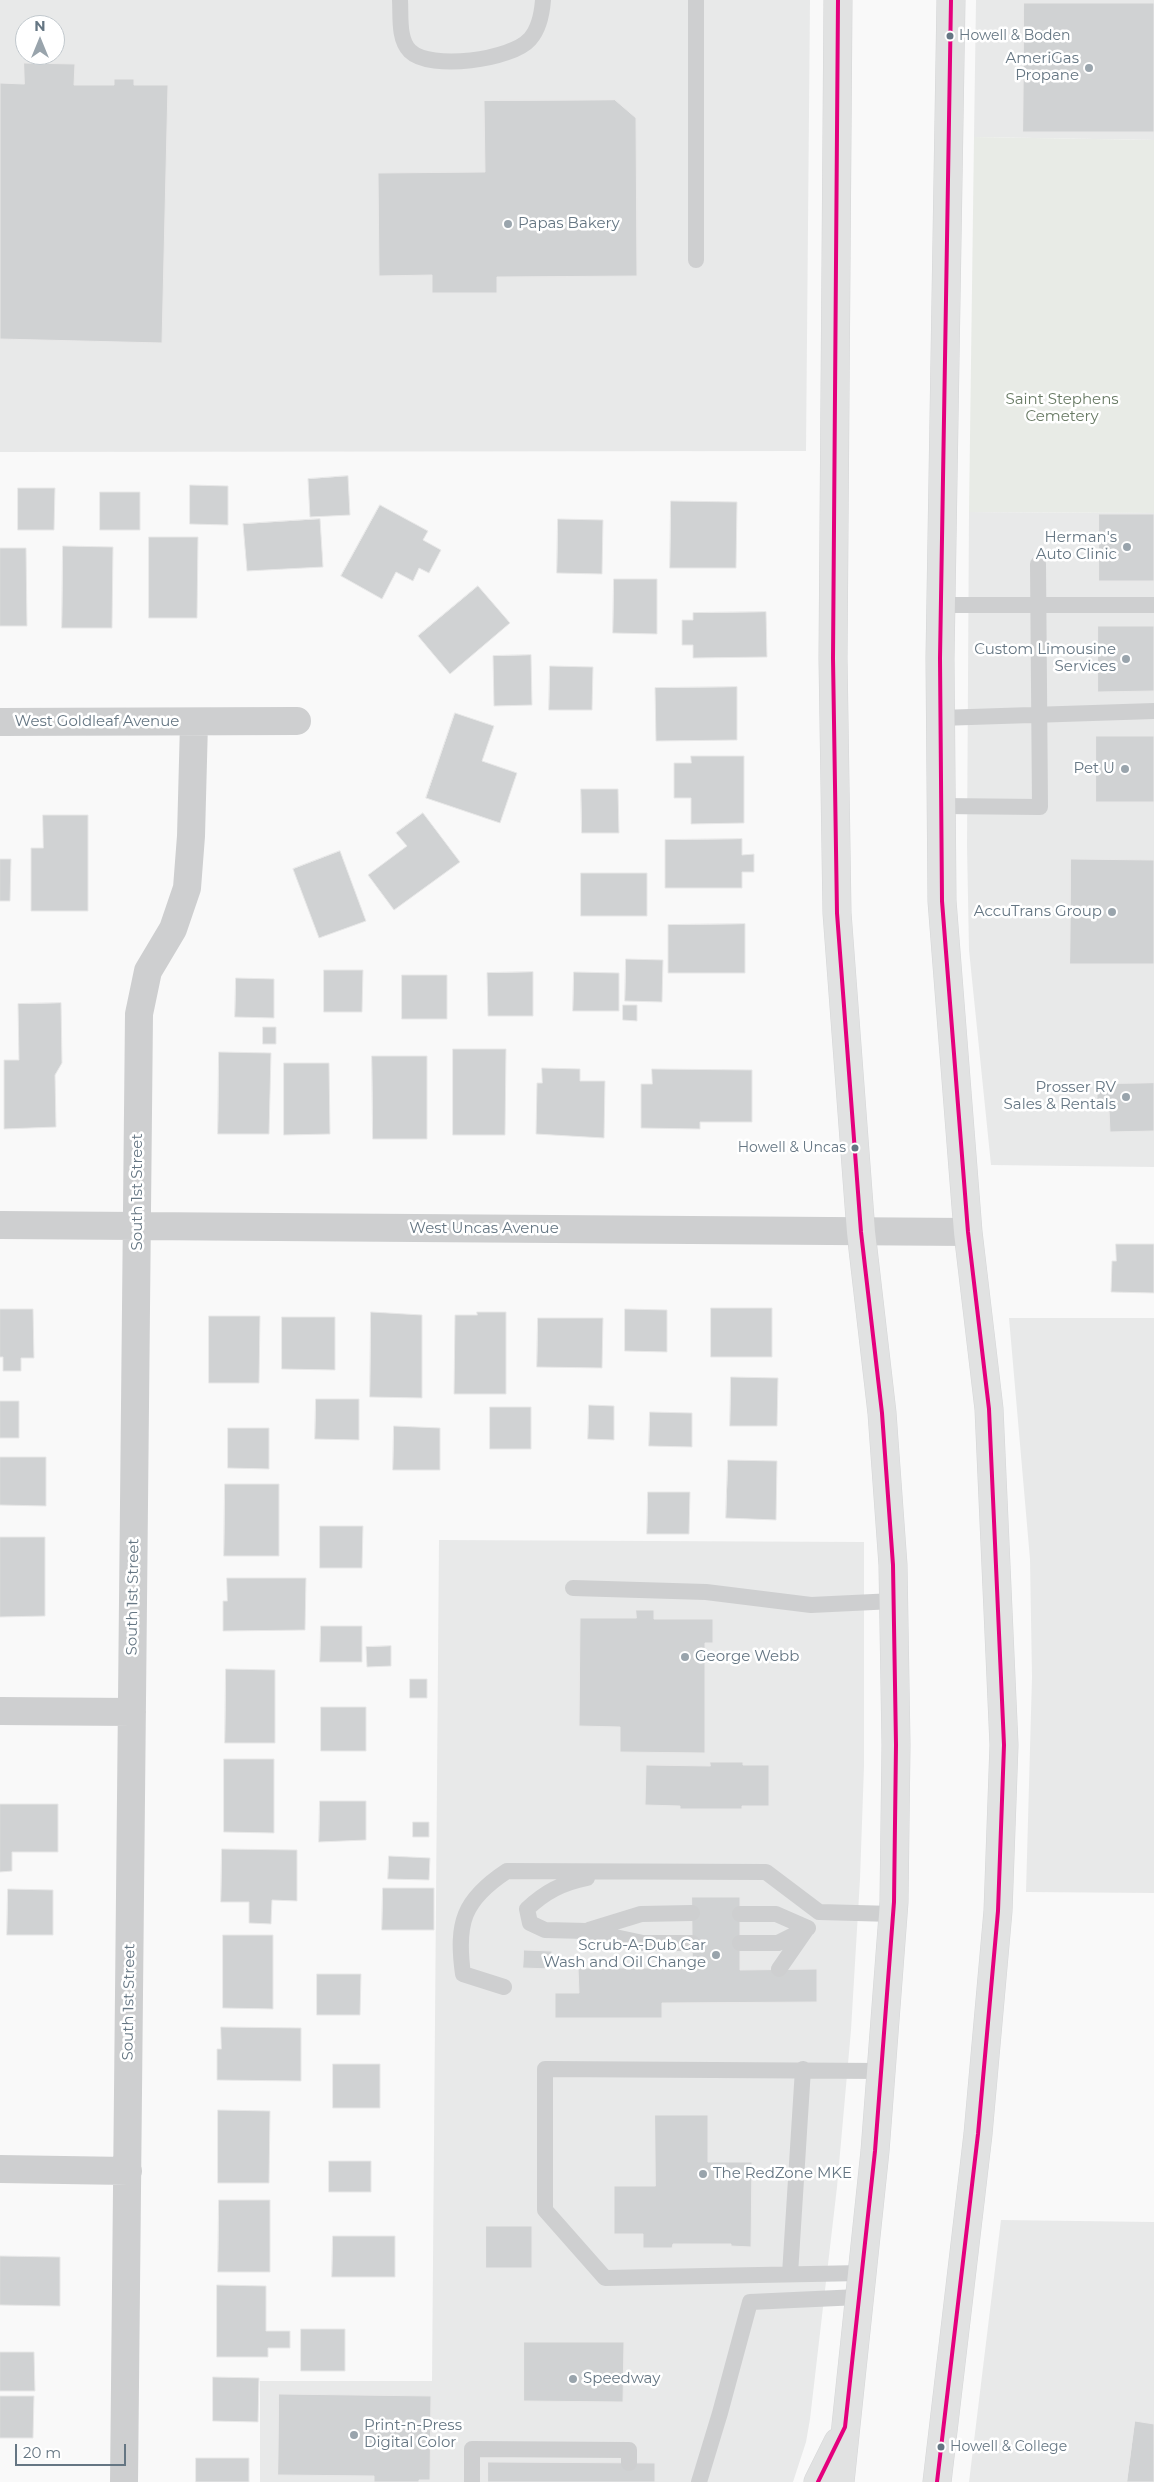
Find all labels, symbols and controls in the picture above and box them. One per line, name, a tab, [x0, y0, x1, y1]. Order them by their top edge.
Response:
north arrow	[15, 15, 65, 65]
text: N	[34, 17, 46, 35]
place label: Howell & Boden	[959, 28, 1070, 44]
marker: Howell & Boden	[945, 31, 955, 41]
place label: AmeriGas Propane	[1006, 50, 1079, 85]
marker: AmeriGas Propane	[1083, 62, 1095, 74]
place label: Papas Bakery	[518, 215, 620, 233]
marker: Papas Bakery	[502, 218, 514, 230]
park label: Saint Stephens Cemetery	[1005, 391, 1119, 426]
place label: Herman's Auto Clinic	[1036, 529, 1117, 564]
marker: Herman's Auto Clinic	[1121, 541, 1133, 553]
place label: Custom Limousine Services	[974, 641, 1116, 676]
marker: Custom Limousine Services	[1120, 653, 1132, 665]
street label: West Goldleaf Avenue	[15, 713, 179, 731]
place label: Pet U	[1073, 760, 1115, 778]
marker: Pet U	[1119, 763, 1131, 775]
place label: AccuTrans Group	[974, 903, 1102, 921]
marker: AccuTrans Group	[1106, 906, 1118, 918]
place label: Prosser RV Sales & Rentals	[1004, 1079, 1116, 1114]
marker: Prosser RV Sales & Rentals	[1120, 1091, 1132, 1103]
street label: South 1st Street	[129, 1134, 147, 1250]
place label: Howell & Uncas	[738, 1140, 846, 1156]
marker: Howell & Uncas	[850, 1143, 860, 1153]
street label: West Uncas Avenue	[409, 1220, 559, 1238]
street label: South 1st Street	[123, 1538, 143, 1656]
place label: George Webb	[695, 1648, 799, 1666]
marker: George Webb	[679, 1651, 691, 1663]
place label: Scrub-A-Dub Car Wash and Oil Change	[543, 1937, 706, 1972]
street label: South 1st Street	[119, 1943, 139, 2061]
marker: Scrub-A-Dub Car Wash and Oil Change	[710, 1949, 722, 1961]
place label: The RedZone MKE	[713, 2165, 852, 2183]
marker: The RedZone MKE	[697, 2168, 709, 2180]
place label: Speedway	[583, 2370, 660, 2388]
marker: Speedway	[567, 2373, 579, 2385]
place label: Print-n-Press Digital Color	[364, 2417, 462, 2452]
marker: Print-n-Press Digital Color	[348, 2429, 360, 2441]
scale bar	[18, 2434, 129, 2466]
place label: Howell & College	[950, 2439, 1067, 2455]
marker: Howell & College	[936, 2442, 946, 2452]
text: 20 m	[23, 2443, 61, 2462]

